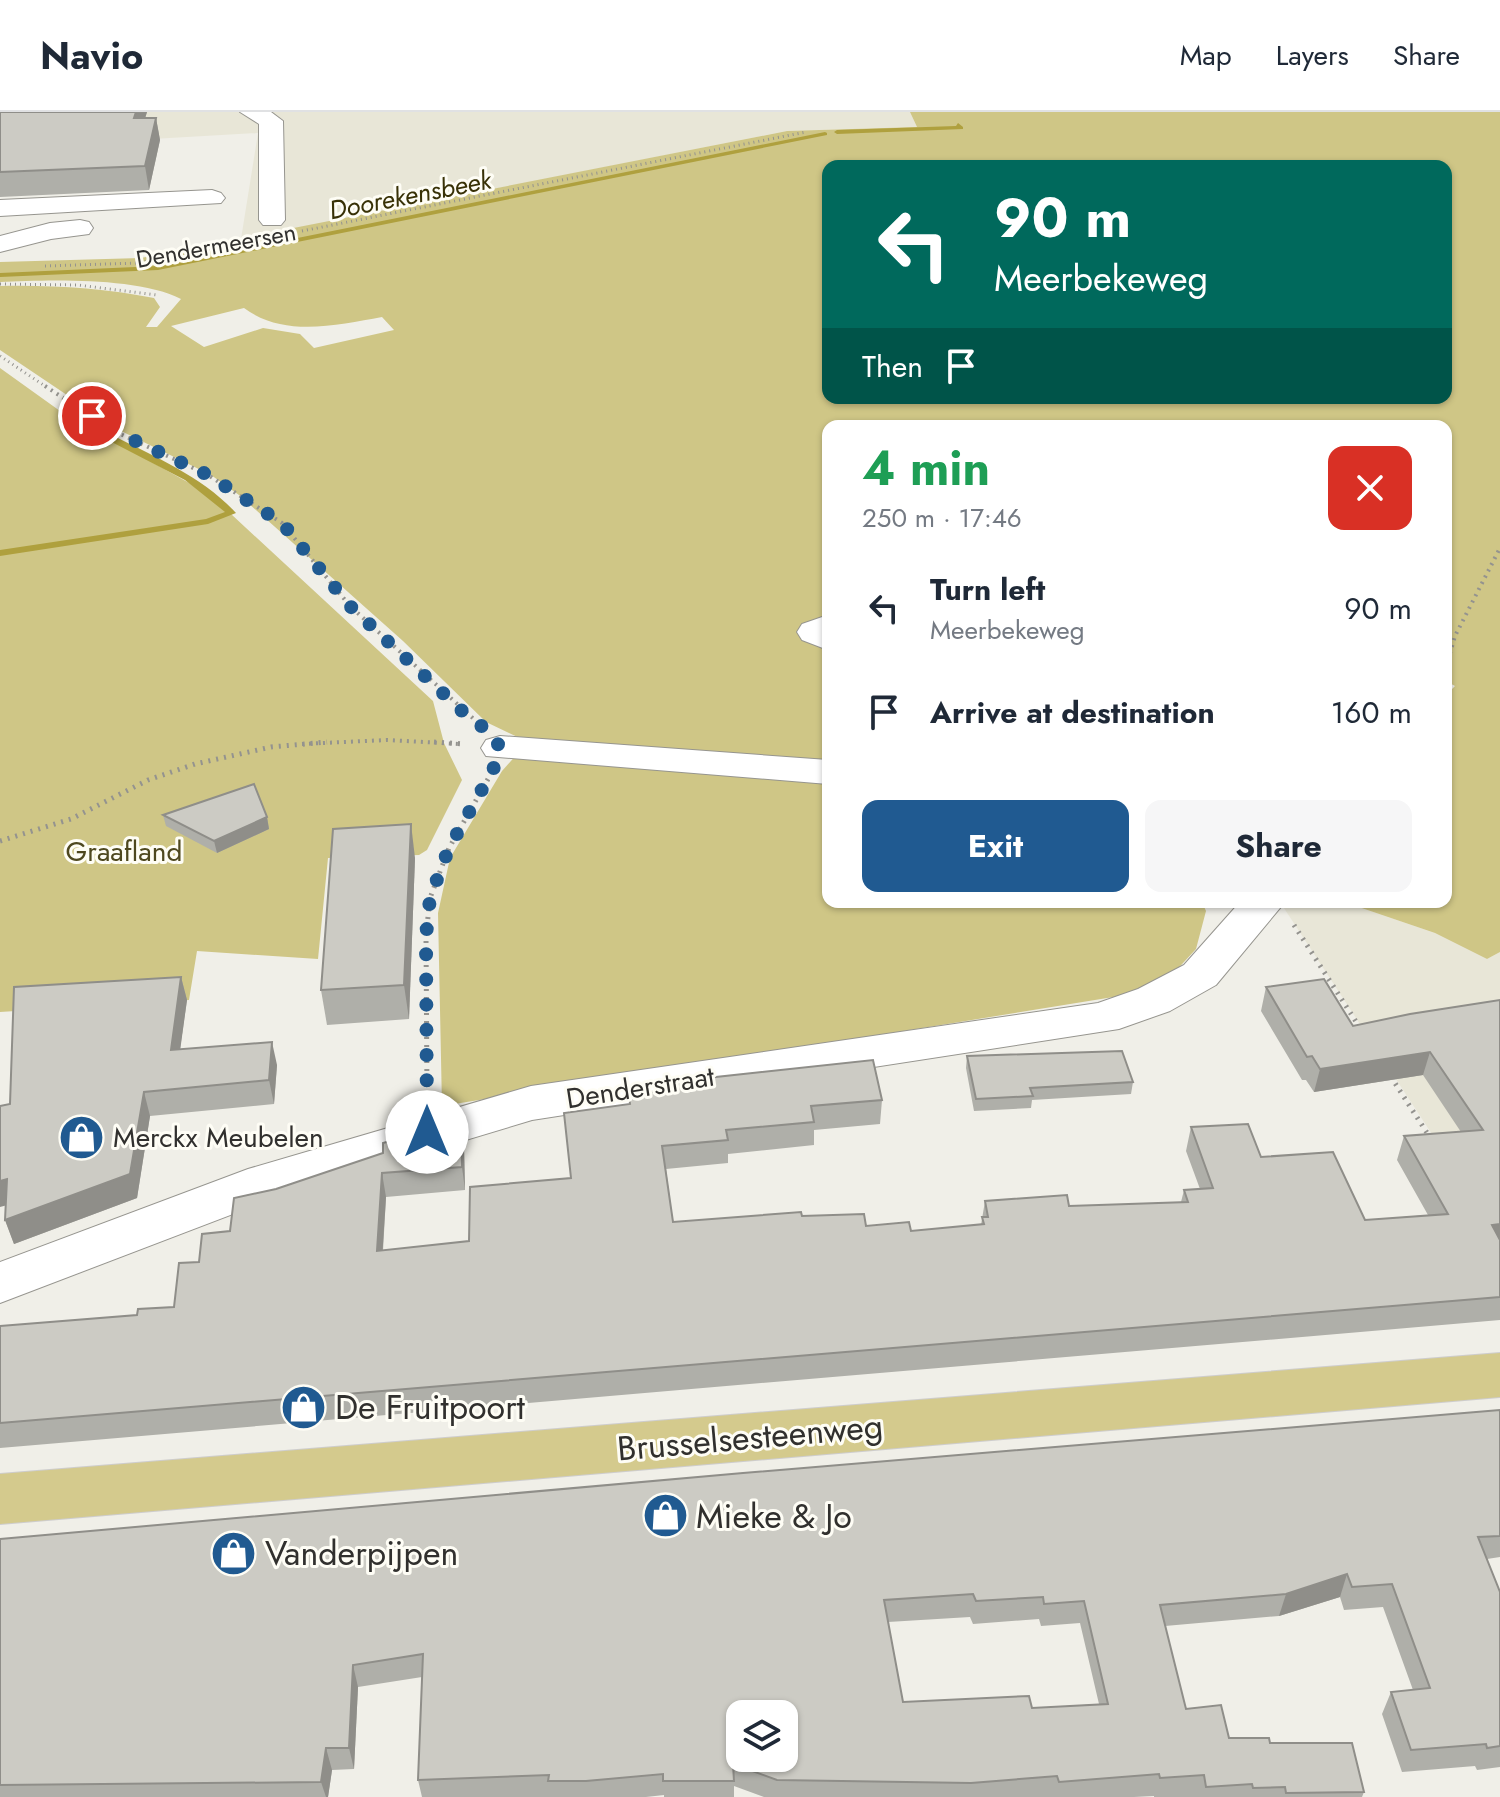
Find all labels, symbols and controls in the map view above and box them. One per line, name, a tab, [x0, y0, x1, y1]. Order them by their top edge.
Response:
text: Navio	[40, 28, 143, 83]
text: Map	[1180, 35, 1232, 76]
text: Layers	[1276, 35, 1349, 76]
text: Share	[1393, 35, 1460, 76]
water label: Doorekensbeek	[326, 160, 496, 229]
text: 90 m	[994, 177, 1131, 258]
icon: left	[862, 192, 966, 296]
street label: Dendermeersen	[133, 214, 299, 277]
text: Meerbekeweg	[994, 252, 1208, 304]
icon: arrive	[939, 344, 983, 388]
text: Then	[862, 345, 923, 388]
pin	[58, 382, 126, 450]
icon: arrive	[70, 394, 114, 438]
text: 4 min	[862, 434, 990, 503]
button: close	[1328, 446, 1412, 530]
text: 250 m · 17:46	[862, 499, 1022, 537]
text: Turn left	[930, 568, 1045, 611]
icon: left	[862, 586, 906, 630]
text: 90 m	[1344, 587, 1412, 630]
text: Meerbekeweg	[930, 611, 1085, 649]
icon: arrive	[862, 690, 906, 734]
text: Arrive at destination	[930, 691, 1215, 734]
text: 160 m	[1331, 691, 1412, 734]
button: Exit	[862, 800, 1129, 892]
button: Share	[1145, 800, 1412, 892]
park label: Graafland	[66, 831, 182, 872]
street label: Denderstraat	[563, 1056, 717, 1119]
position arrow	[385, 1090, 469, 1174]
shop icon: Merckx Meubelen	[58, 1113, 106, 1161]
place label: Merckx Meubelen	[113, 1117, 324, 1158]
shop icon: De Fruitpoort	[280, 1383, 328, 1431]
place label: De Fruitpoort	[335, 1383, 525, 1432]
street label: Brusselsesteenweg	[615, 1401, 885, 1474]
shop icon: Mieke & Jo	[641, 1492, 689, 1540]
place label: Mieke & Jo	[696, 1492, 852, 1541]
shop icon: Vanderpijpen	[210, 1529, 258, 1577]
place label: Vanderpijpen	[265, 1529, 458, 1578]
map controls	[726, 1700, 798, 1772]
button: layers	[726, 1700, 798, 1772]

